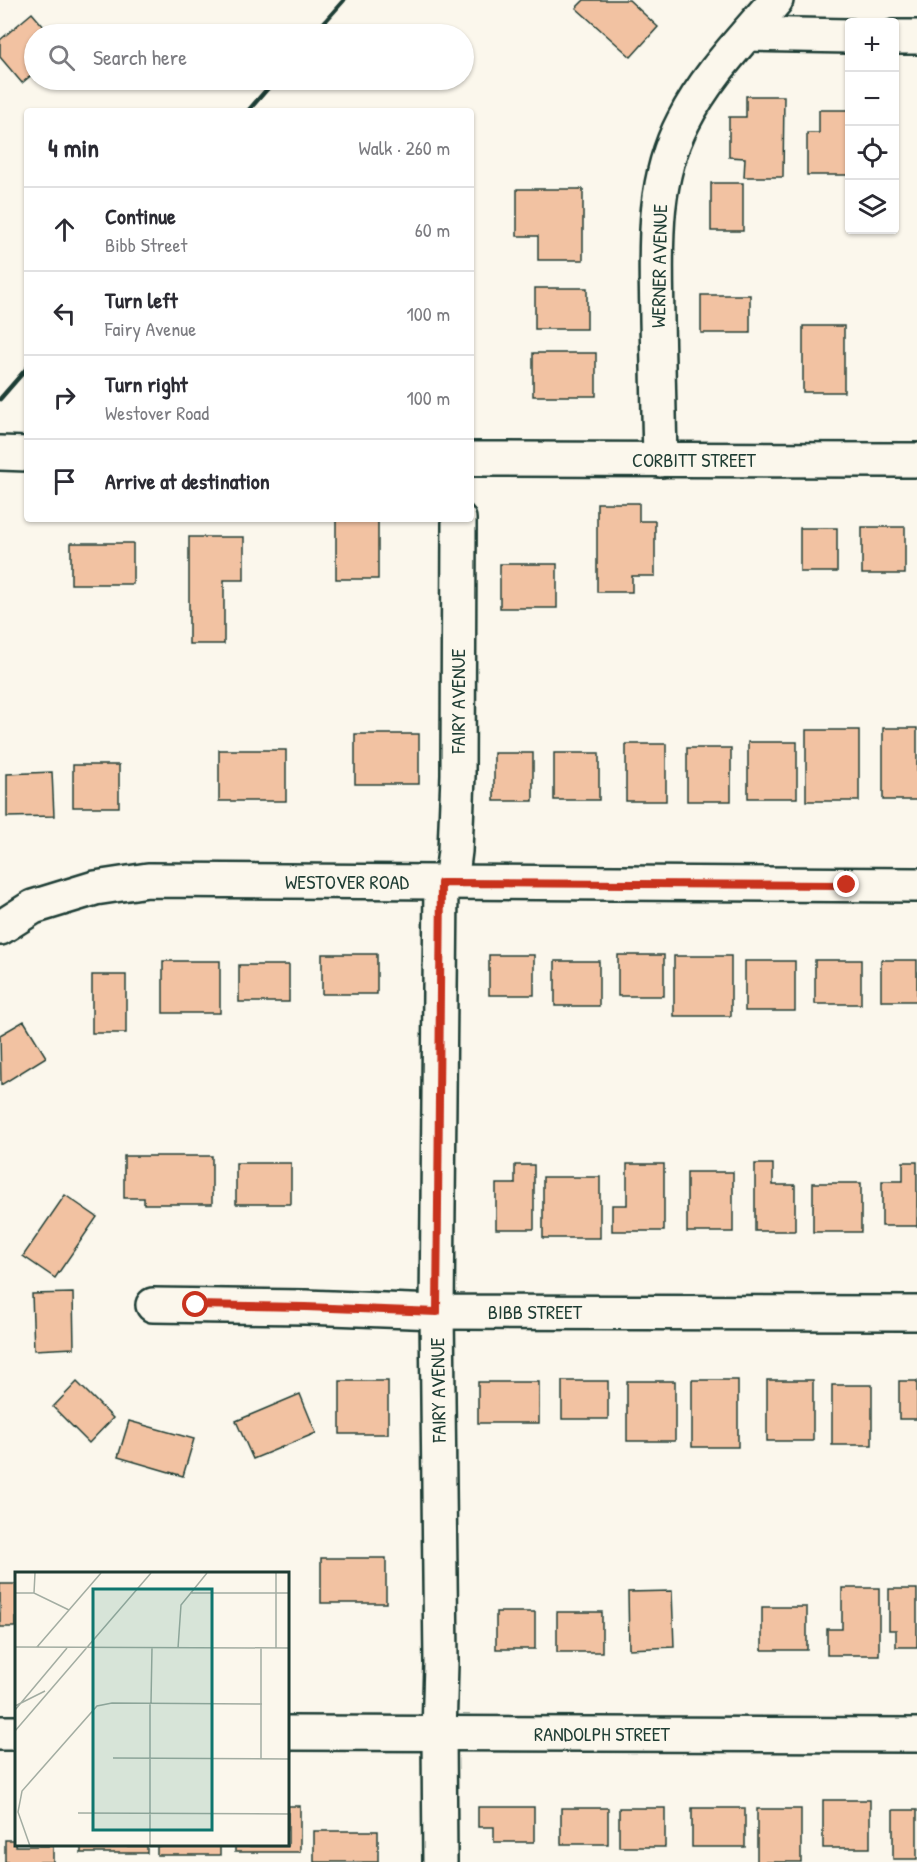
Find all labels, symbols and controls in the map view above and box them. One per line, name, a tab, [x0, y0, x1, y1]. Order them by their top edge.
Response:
map controls	[845, 18, 899, 234]
button: +	[845, 18, 899, 72]
search box	[24, 24, 474, 90]
icon: search	[45, 41, 78, 74]
text: Search here	[93, 42, 187, 72]
button: −	[845, 72, 899, 126]
button: locate	[845, 126, 899, 180]
text: 4 min	[48, 130, 99, 165]
text: Walk · 260 m	[359, 134, 450, 161]
button: layers	[845, 180, 899, 234]
text: Continue	[105, 201, 176, 231]
street label: WERNER AVENUE	[644, 204, 673, 328]
icon: ahead	[48, 213, 81, 246]
text: 60 m	[415, 216, 450, 243]
text: Bibb Street	[105, 231, 187, 258]
text: Turn left	[105, 285, 178, 315]
icon: left	[48, 297, 81, 330]
text: 100 m	[407, 300, 450, 327]
text: Fairy Avenue	[105, 315, 196, 342]
text: Turn right	[105, 369, 188, 399]
icon: right	[48, 381, 81, 414]
text: 100 m	[407, 384, 450, 411]
text: Westover Road	[105, 399, 209, 426]
street label: CORBITT STREET	[632, 446, 757, 473]
icon: arrive	[48, 465, 81, 498]
text: Arrive at destination	[105, 466, 270, 496]
street label: FAIRY AVENUE	[444, 648, 471, 754]
street label: WESTOVER ROAD	[285, 868, 410, 895]
route end	[833, 871, 859, 897]
route start	[182, 1291, 208, 1317]
street label: BIBB STREET	[488, 1298, 583, 1325]
street label: FAIRY AVENUE	[423, 1337, 452, 1444]
inset map	[15, 1572, 290, 1847]
street label: RANDOLPH STREET	[534, 1720, 671, 1747]

